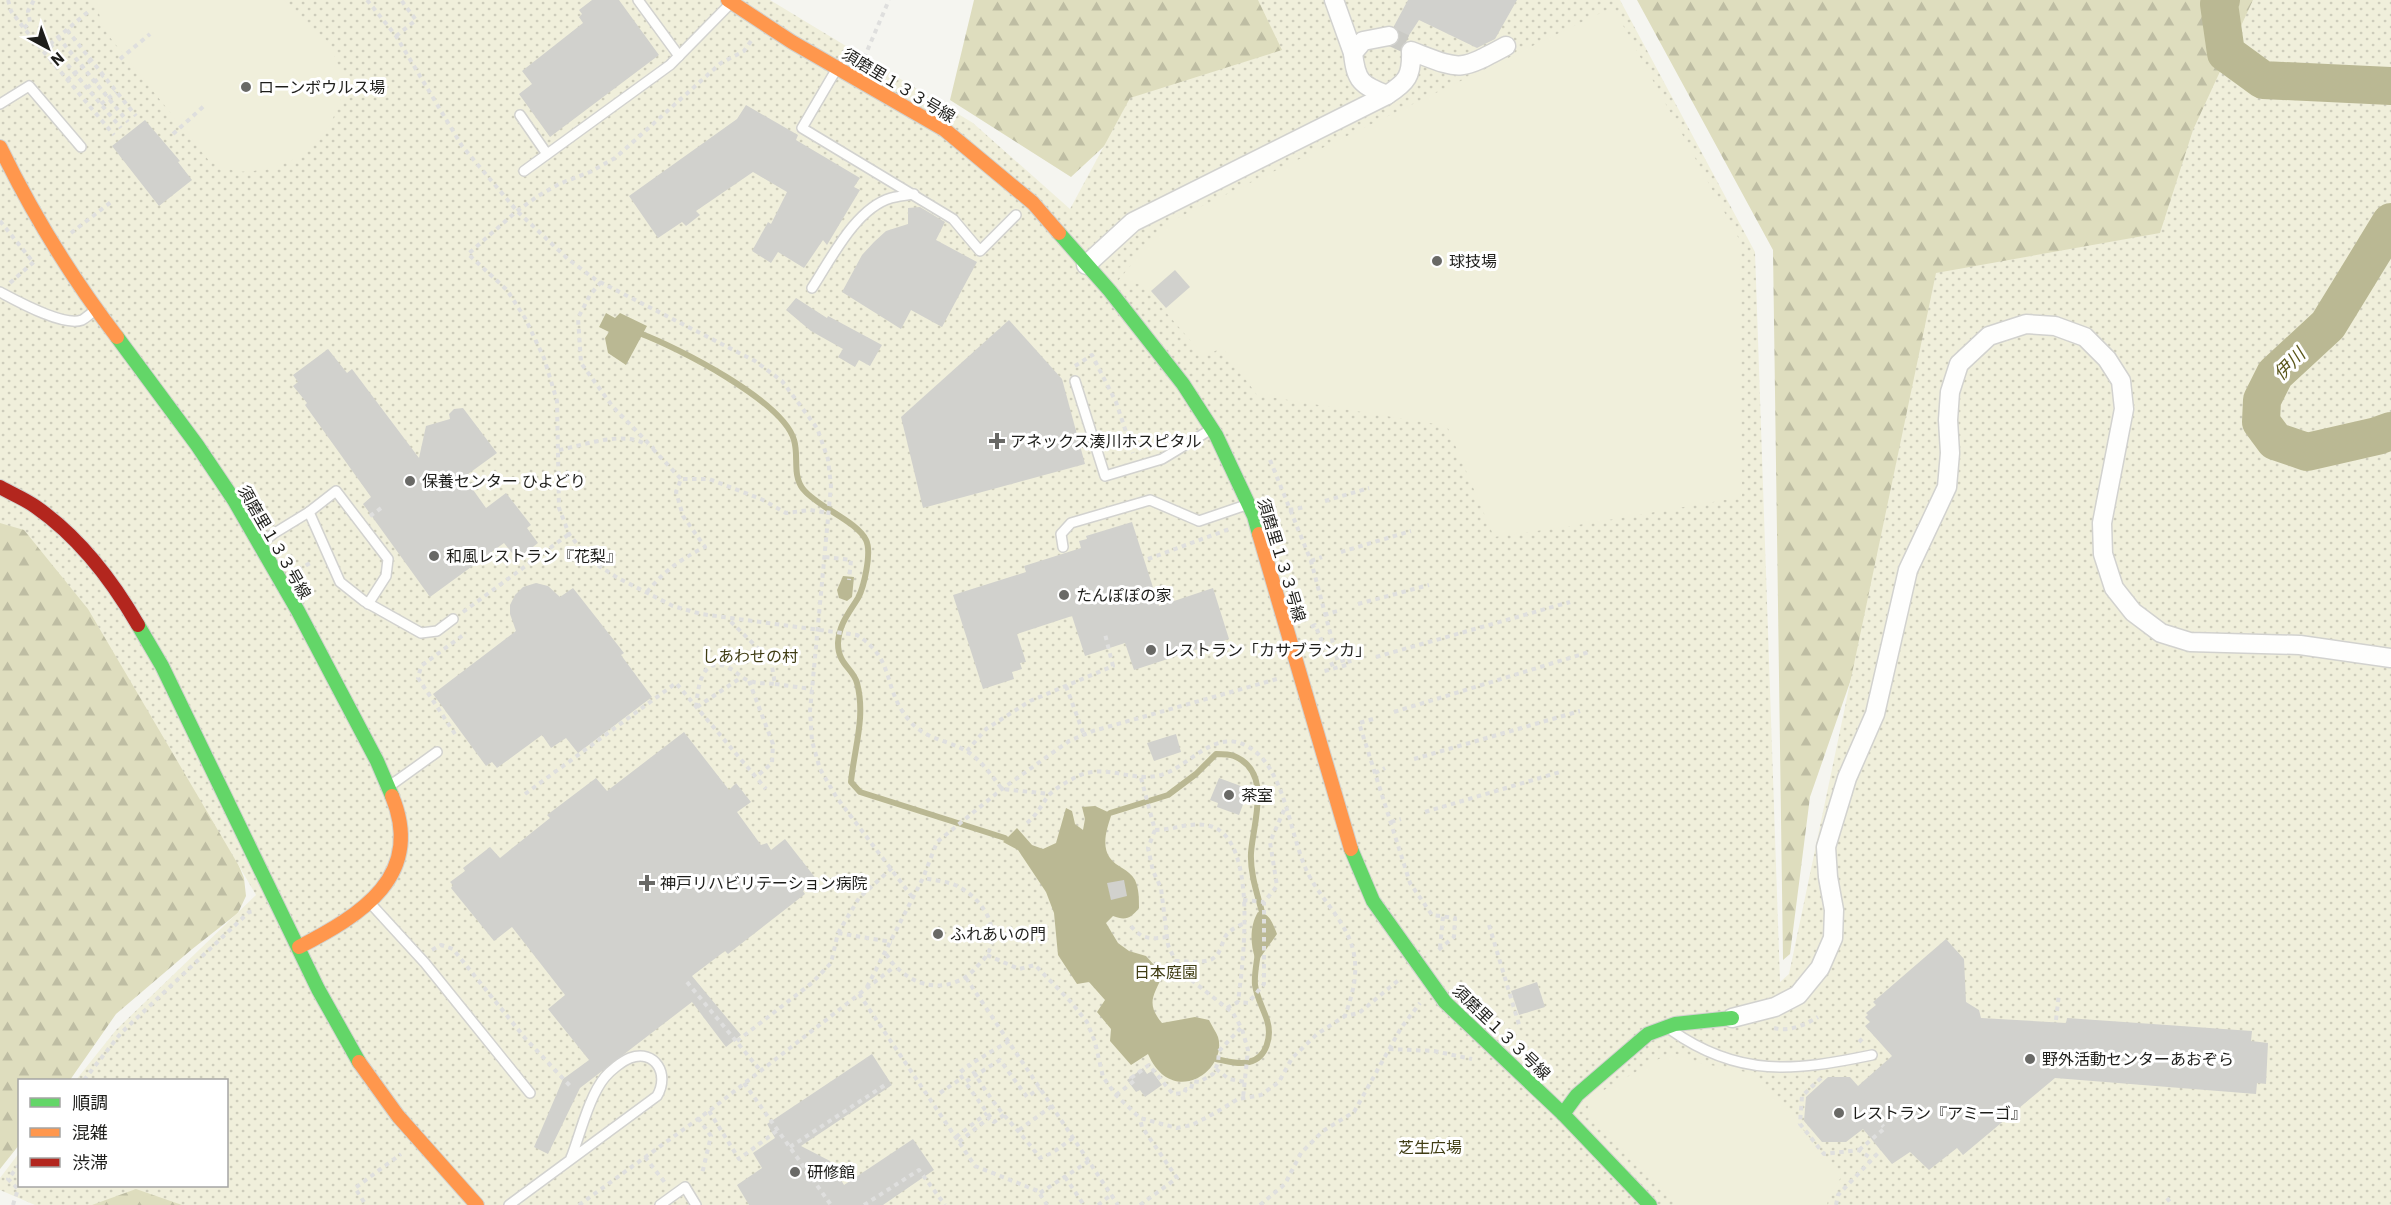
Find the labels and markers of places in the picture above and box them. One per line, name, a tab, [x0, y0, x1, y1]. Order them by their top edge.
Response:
place label: ローンボウルス場	[258, 77, 385, 97]
marker: ローンボウルス場	[239, 80, 253, 94]
place label: 球技場	[1449, 251, 1497, 271]
marker: 球技場	[1430, 254, 1444, 268]
place label: アネックス湊川ホスピタル	[1010, 431, 1202, 451]
marker: アネックス湊川ホスピタル	[988, 432, 1006, 450]
place label: 保養センター ひよどり	[422, 471, 586, 491]
marker: 保養センター ひよどり	[403, 474, 417, 488]
place label: 和風レストラン『花梨』	[446, 546, 622, 566]
marker: 和風レストラン『花梨』	[427, 549, 441, 563]
place label: たんぽぽの家	[1076, 585, 1172, 605]
marker: たんぽぽの家	[1057, 588, 1071, 602]
place label: レストラン「カサブランカ」	[1163, 640, 1371, 660]
marker: レストラン「カサブランカ」	[1144, 643, 1158, 657]
place label: 茶室	[1241, 785, 1273, 805]
marker: 茶室	[1222, 788, 1236, 802]
place label: 神戸リハビリテーション病院	[660, 873, 868, 893]
marker: 神戸リハビリテーション病院	[638, 874, 656, 892]
place label: ふれあいの門	[950, 924, 1046, 944]
marker: ふれあいの門	[931, 927, 945, 941]
place label: 野外活動センターあおぞら	[2042, 1049, 2234, 1069]
marker: 野外活動センターあおぞら	[2023, 1052, 2037, 1066]
place label: レストラン『アミーゴ』	[1851, 1103, 2027, 1123]
marker: レストラン『アミーゴ』	[1832, 1106, 1846, 1120]
place label: 研修館	[807, 1162, 855, 1182]
marker: 研修館	[788, 1165, 802, 1179]

